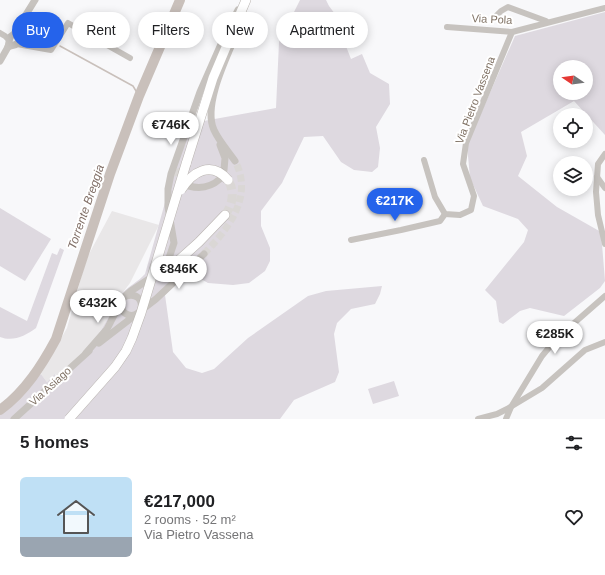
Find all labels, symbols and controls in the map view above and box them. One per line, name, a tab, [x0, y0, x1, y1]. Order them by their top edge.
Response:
chip: Buy	[12, 12, 64, 48]
chip: Rent	[72, 12, 130, 48]
chip: Filters	[138, 12, 204, 48]
chip: New	[212, 12, 268, 48]
chip: Apartment	[276, 12, 368, 48]
street label: Via Pola	[471, 12, 514, 26]
street label: Via Pietro Vassena	[453, 54, 497, 145]
north arrow	[553, 60, 593, 100]
map controls	[553, 60, 593, 196]
button: locate	[553, 108, 593, 148]
pin: €746K	[143, 112, 199, 146]
text: €746K	[152, 117, 190, 132]
button: layers	[553, 156, 593, 196]
water label: Torrente Breggia	[65, 162, 107, 251]
pin: €217K	[367, 188, 423, 222]
text: €217K	[376, 193, 414, 208]
pin: €846K	[151, 256, 207, 290]
text: €846K	[160, 261, 198, 276]
pin: €432K	[70, 290, 126, 324]
text: €432K	[79, 295, 117, 310]
pin: €285K	[527, 321, 583, 355]
text: €285K	[536, 326, 574, 341]
street label: Via Asiago	[27, 364, 73, 408]
icon: filters	[563, 432, 585, 454]
text: 5 homes	[20, 433, 89, 452]
text: €217,000	[144, 492, 215, 511]
icon: home	[52, 493, 100, 541]
icon: heart	[563, 506, 585, 528]
text: 2 rooms · 52 m²	[144, 512, 236, 527]
text: Via Pietro Vassena	[144, 527, 253, 542]

